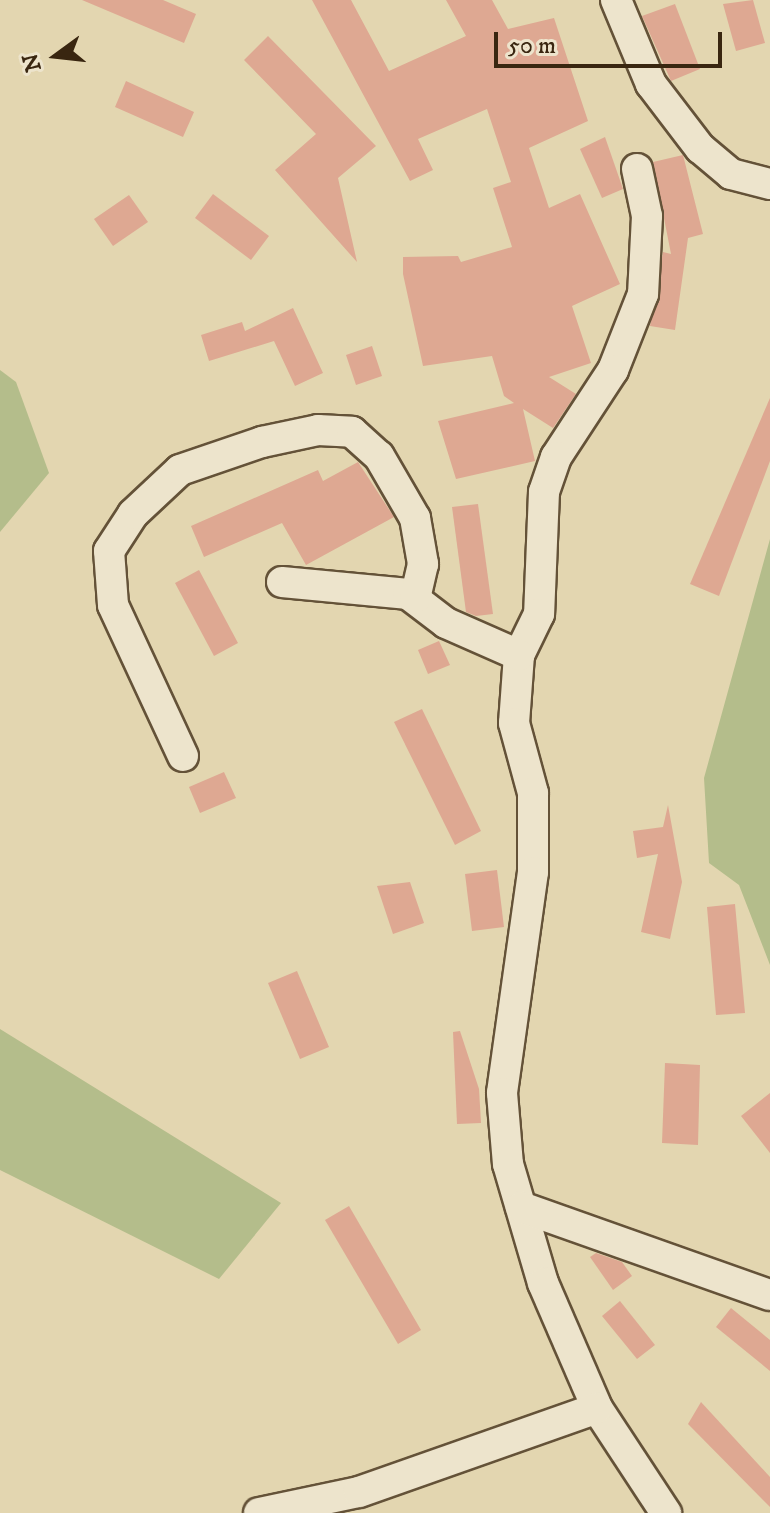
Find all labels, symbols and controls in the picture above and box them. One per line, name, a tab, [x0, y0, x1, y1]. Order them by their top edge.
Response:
north arrow	[16, 16, 96, 96]
scale bar	[498, 16, 726, 66]
text: 50 m	[508, 31, 556, 61]
text: N	[17, 50, 48, 75]

